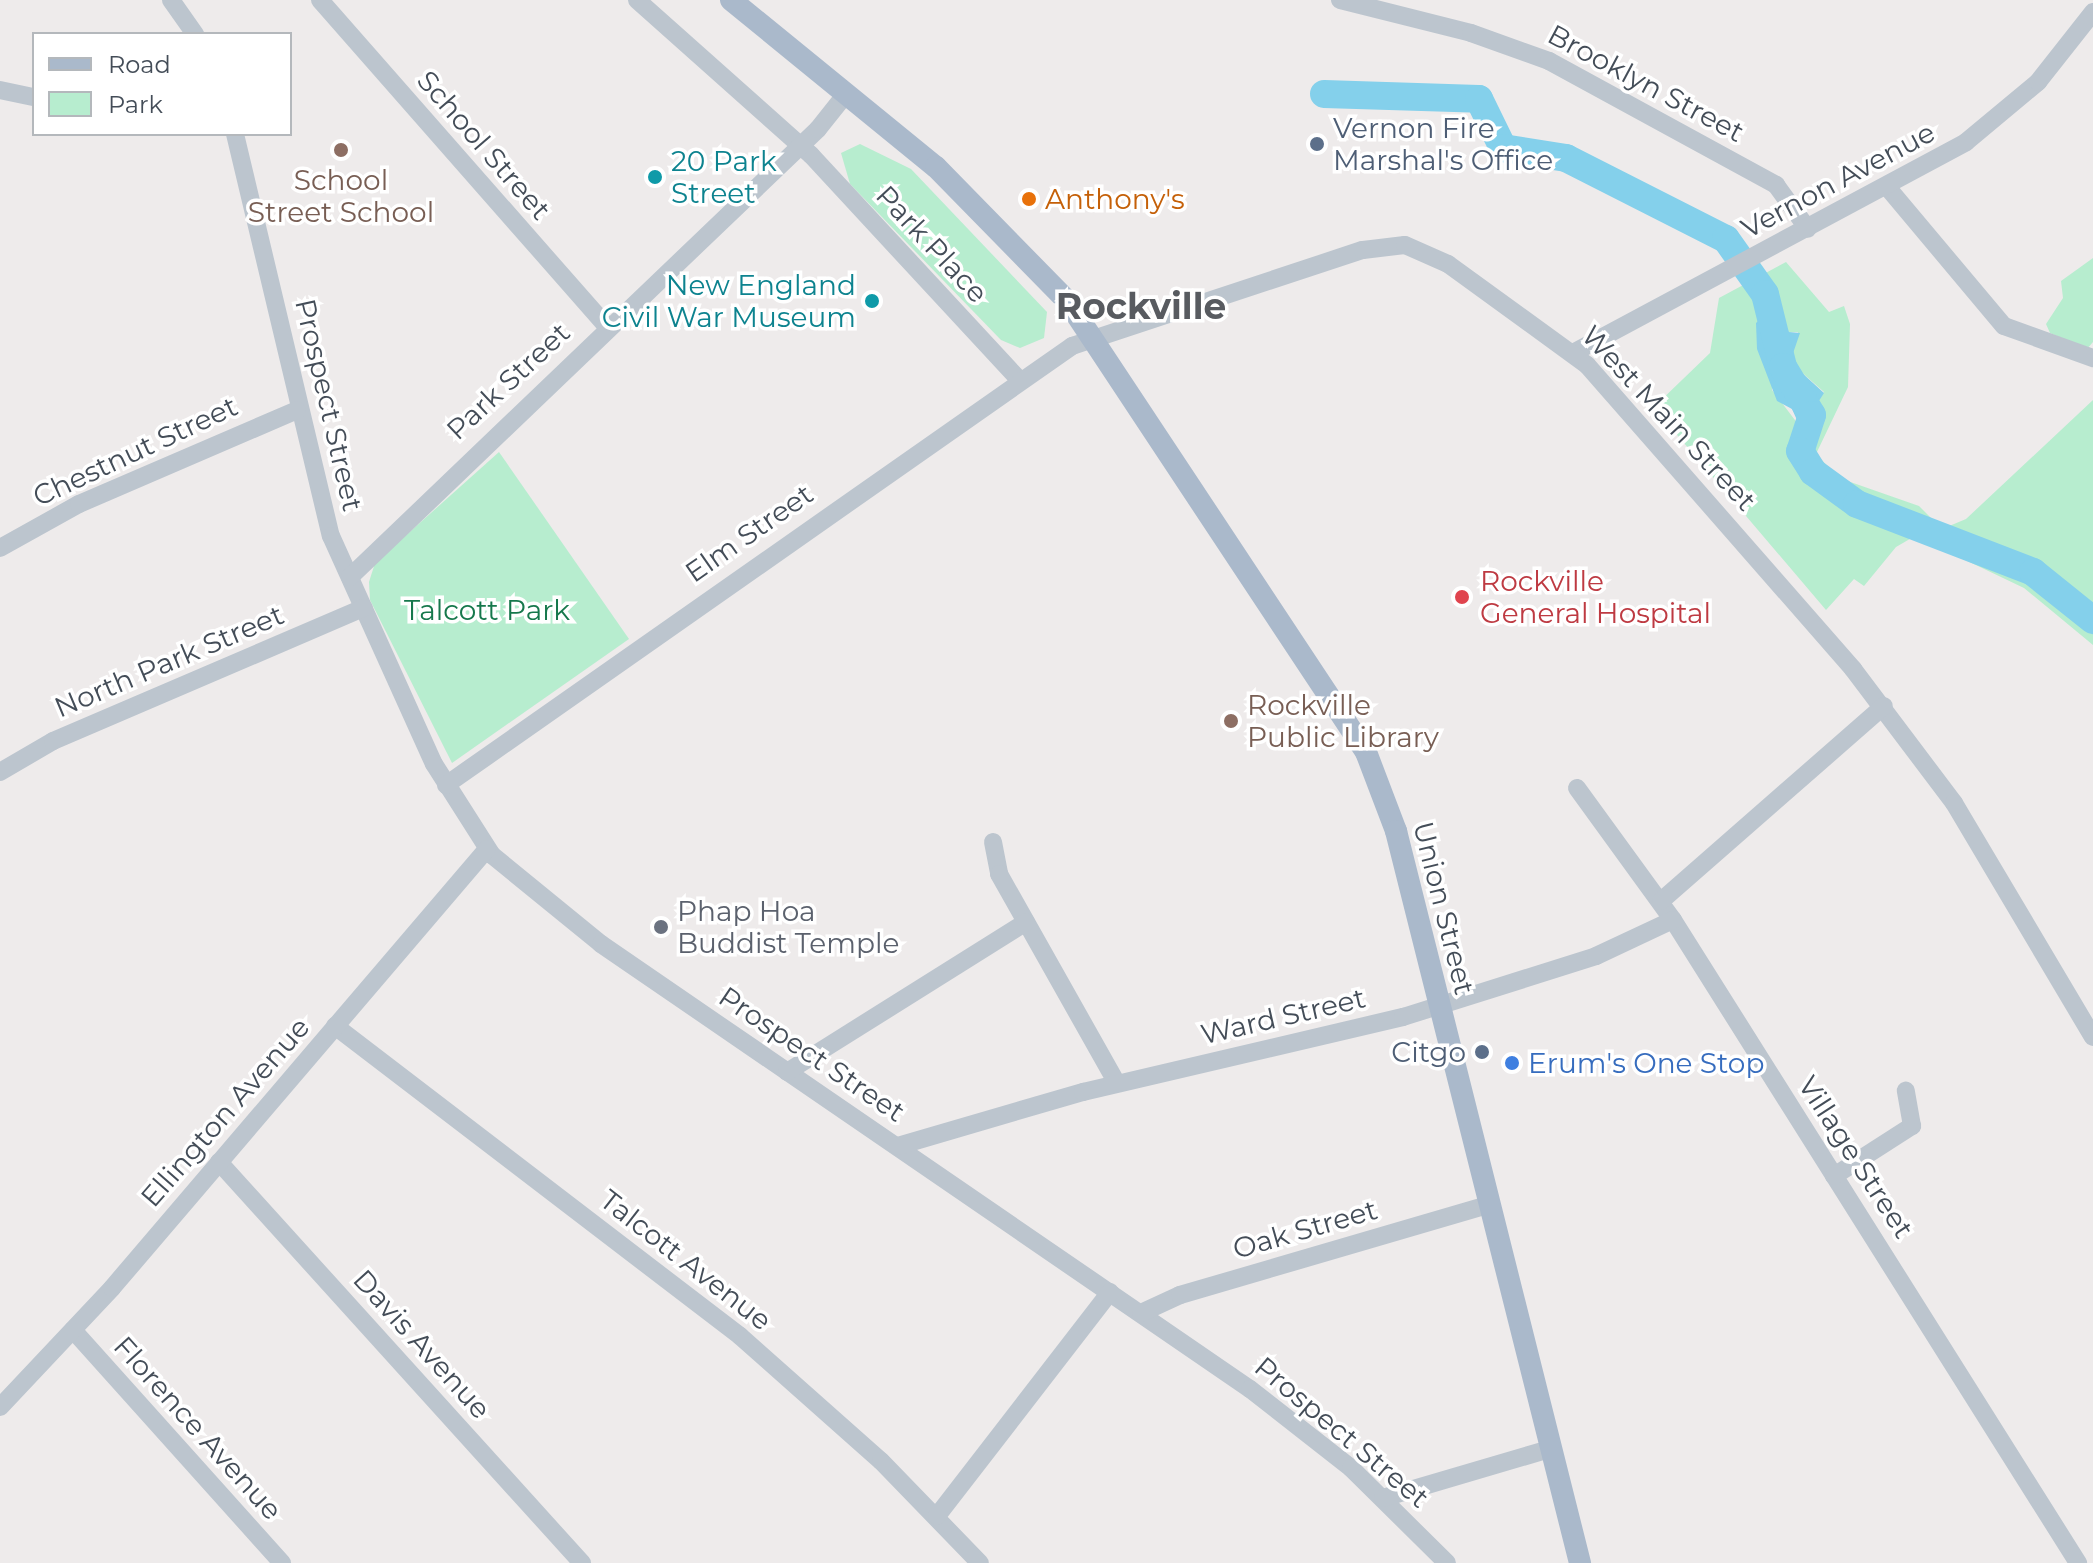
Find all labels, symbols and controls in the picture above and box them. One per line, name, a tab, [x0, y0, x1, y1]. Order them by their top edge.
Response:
street label: Brooklyn Street	[1542, 17, 1750, 149]
legend	[32, 32, 292, 136]
text: Road	[108, 50, 171, 79]
street label: School Street	[410, 64, 558, 226]
text: Park	[108, 90, 163, 119]
place label: Vernon Fire Marshal's Office	[1333, 111, 1553, 177]
street label: Vernon Avenue	[1735, 115, 1941, 245]
marker: Vernon Fire Marshal's Office	[1308, 135, 1326, 153]
marker: School Street School	[332, 141, 350, 159]
place label: 20 Park Street	[671, 144, 777, 210]
place label: School Street School	[248, 163, 434, 229]
marker: 20 Park Street	[646, 168, 664, 186]
street label: Park Place	[869, 178, 995, 310]
place label: Anthony's	[1045, 182, 1185, 216]
marker: Anthony's	[1020, 190, 1038, 208]
place label: New England Civil War Museum	[602, 268, 856, 334]
district label: Rockville	[1056, 285, 1226, 329]
marker: New England Civil War Museum	[863, 292, 881, 310]
street label: Prospect Street	[288, 296, 370, 514]
street label: Park Street	[440, 316, 576, 446]
street label: West Main Street	[1575, 319, 1763, 517]
street label: Chestnut Street	[27, 389, 243, 513]
street label: Elm Street	[679, 477, 819, 589]
place label: Rockville General Hospital	[1480, 564, 1711, 630]
marker: Rockville General Hospital	[1451, 586, 1473, 608]
park label: Talcott Park	[404, 593, 570, 627]
street label: North Park Street	[49, 598, 289, 724]
place label: Rockville Public Library	[1247, 688, 1439, 754]
marker: Rockville Public Library	[1222, 712, 1240, 730]
street label: Union Street	[1406, 818, 1482, 998]
place label: Phap Hoa Buddist Temple	[677, 894, 899, 960]
marker: Phap Hoa Buddist Temple	[652, 918, 670, 936]
street label: Prospect Street	[713, 979, 911, 1129]
street label: Ward Street	[1197, 981, 1369, 1051]
street label: Ellington Avenue	[134, 1011, 316, 1213]
place label: Citgo	[1391, 1035, 1466, 1069]
marker: Citgo	[1473, 1043, 1491, 1061]
place label: Erum's One Stop	[1528, 1046, 1764, 1080]
marker: Erum's One Stop	[1503, 1054, 1521, 1072]
street label: Village Street	[1791, 1070, 1921, 1244]
street label: Talcott Avenue	[594, 1183, 778, 1337]
street label: Oak Street	[1229, 1192, 1381, 1266]
street label: Davis Avenue	[346, 1263, 498, 1425]
street label: Florence Avenue	[107, 1329, 289, 1527]
street label: Prospect Street	[1248, 1349, 1436, 1515]

